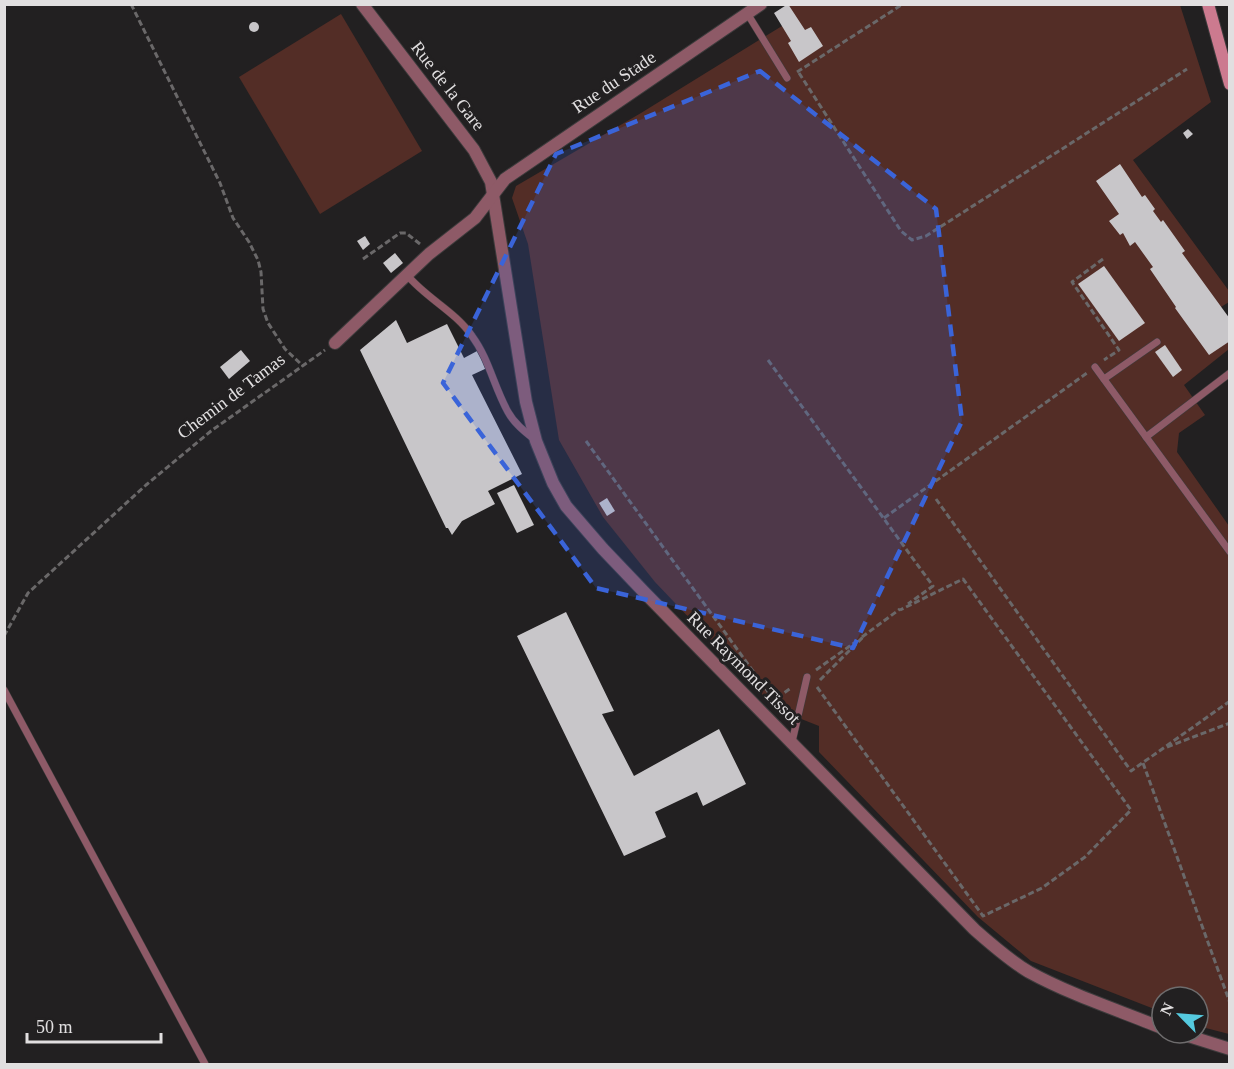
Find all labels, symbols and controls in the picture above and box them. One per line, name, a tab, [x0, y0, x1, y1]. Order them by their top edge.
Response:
street label: Rue de la Gare	[407, 38, 489, 134]
street label: Rue du Stade	[569, 47, 659, 117]
street label: Chemin de Tamas	[173, 349, 289, 443]
street label: Rue Raymond Tissot	[684, 608, 804, 728]
north arrow	[1150, 985, 1210, 1045]
text: N	[1157, 1000, 1177, 1018]
scale bar	[27, 1006, 160, 1044]
text: 50 m	[36, 1017, 73, 1037]

